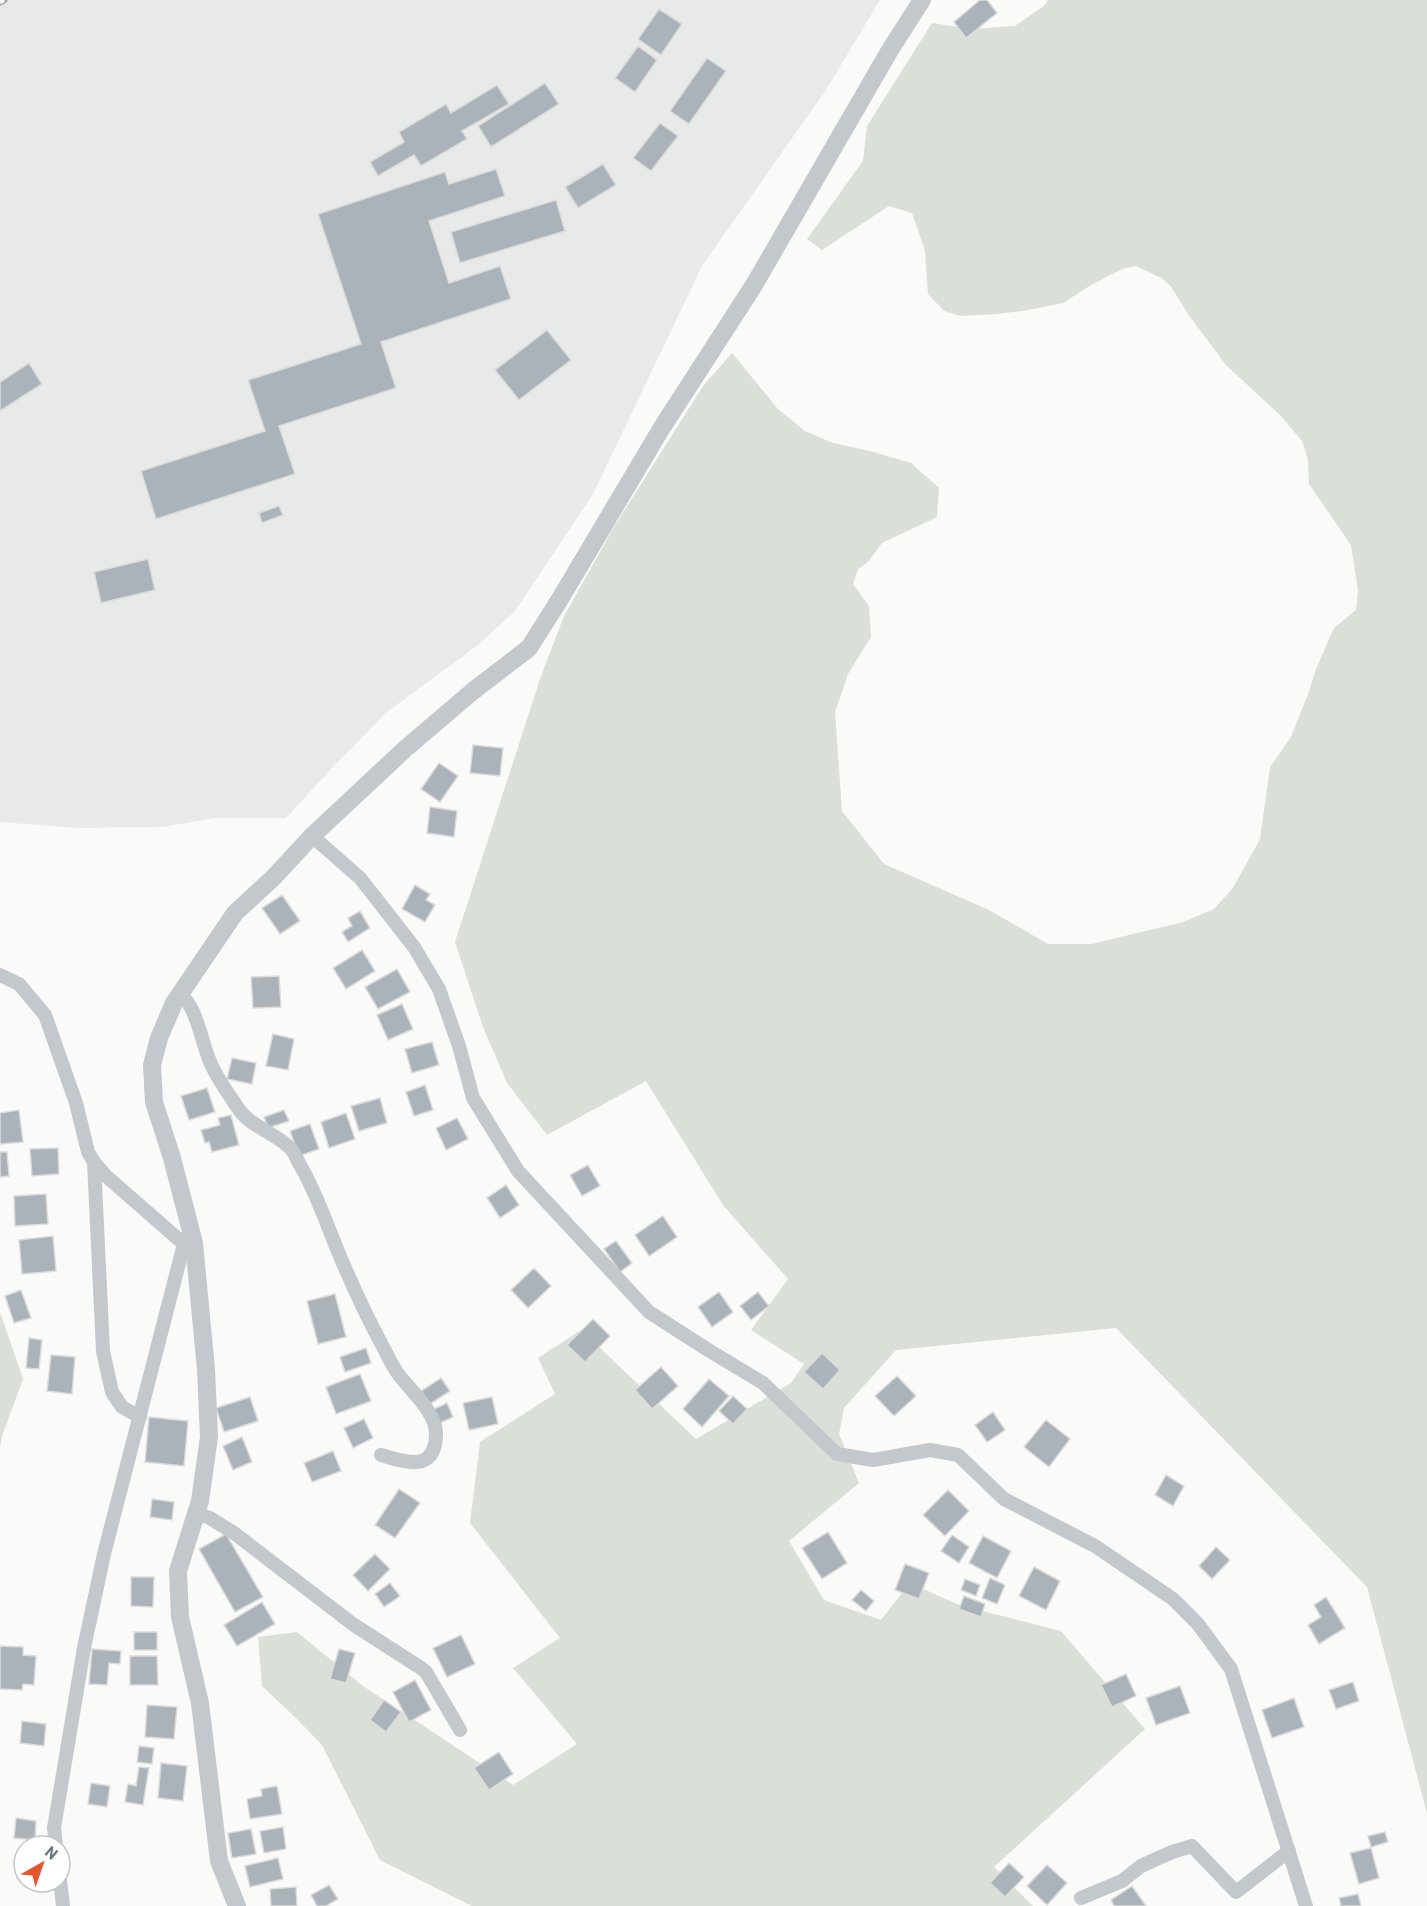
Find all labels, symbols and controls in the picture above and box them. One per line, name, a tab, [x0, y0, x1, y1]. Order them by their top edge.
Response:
north arrow	[12, 1834, 72, 1894]
text: N	[42, 1841, 62, 1863]

